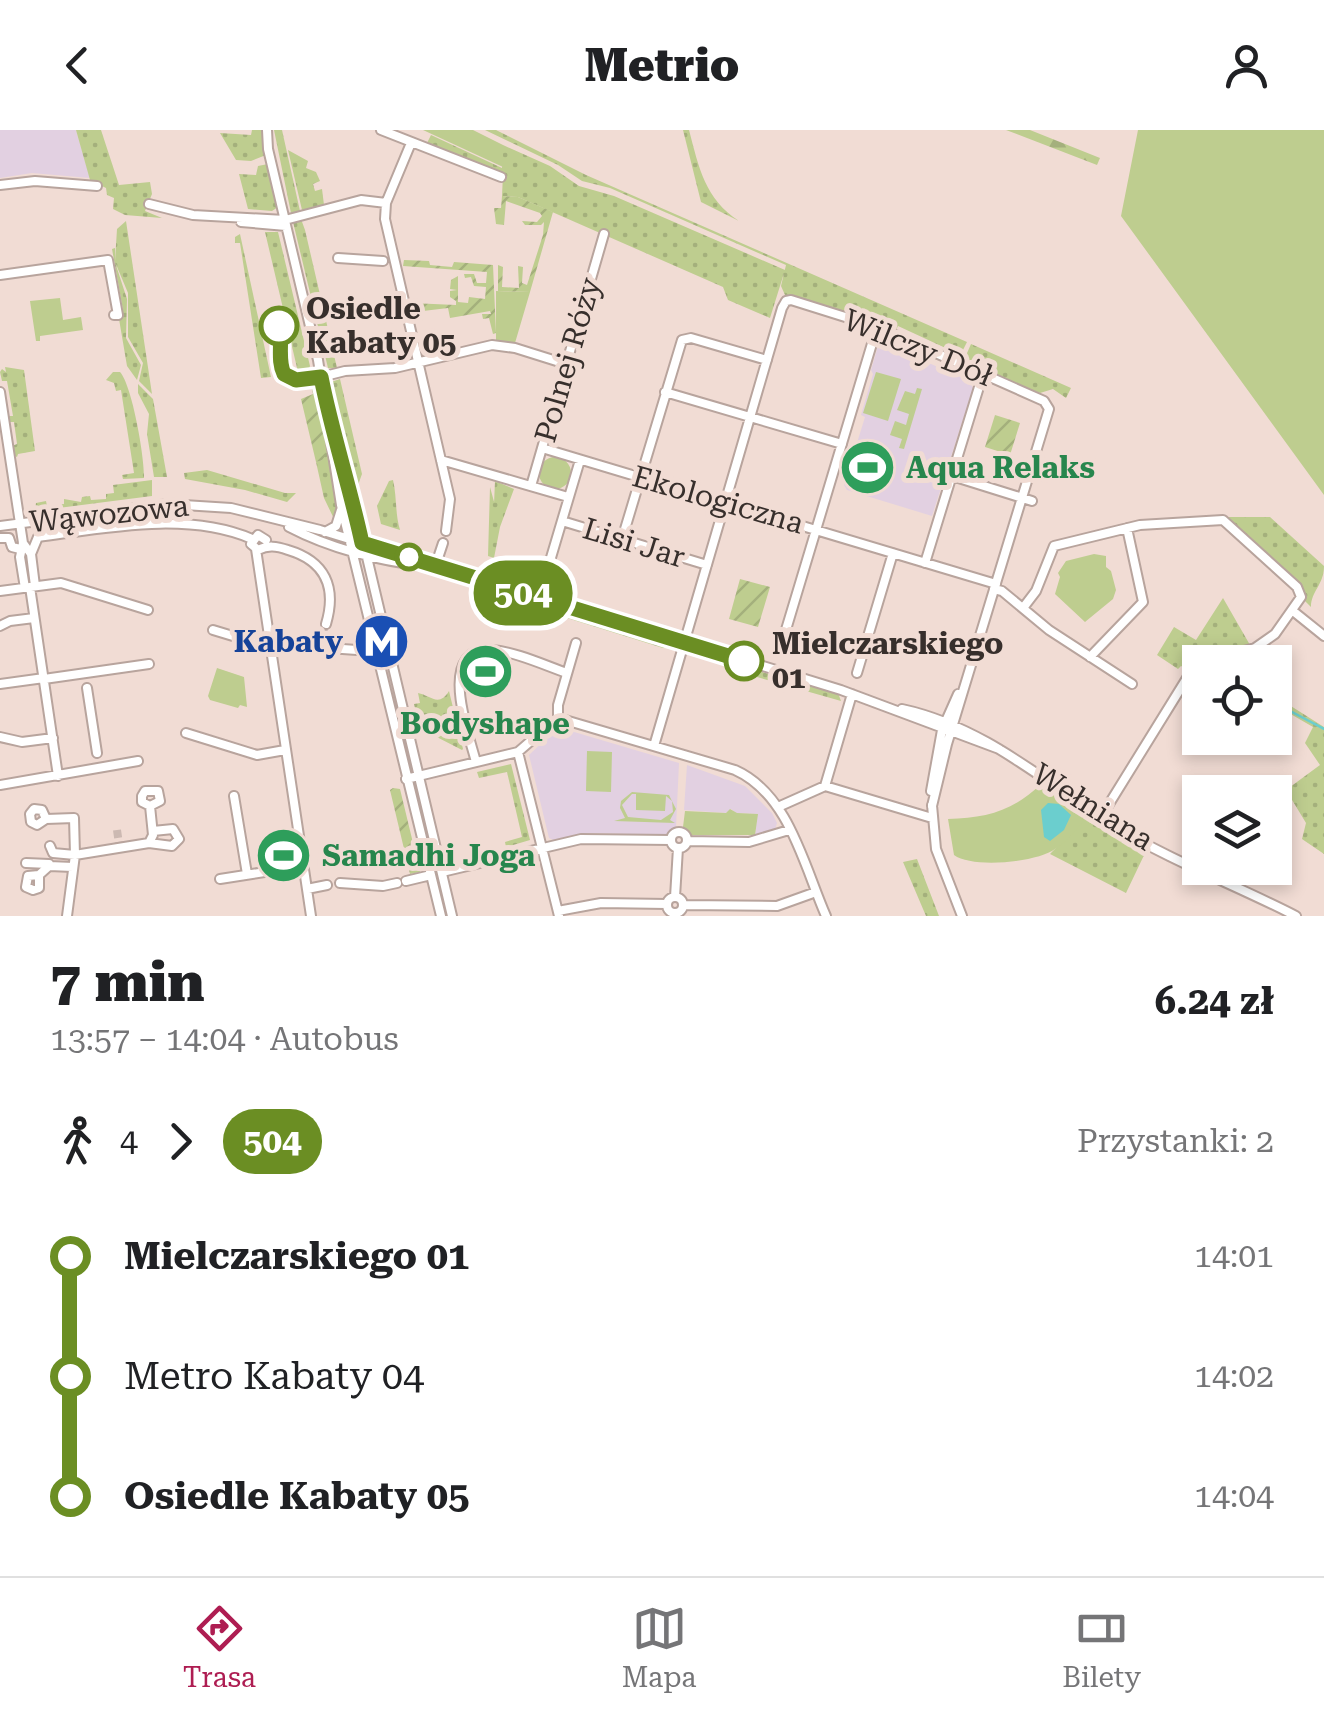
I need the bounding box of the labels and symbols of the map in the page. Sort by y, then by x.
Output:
street label: Polnej Róży [527,273,608,446]
place label: Osiedle Kabaty 05 [306,291,456,360]
street label: Wilczy Dół [839,302,998,393]
marker: Osiedle Kabaty 05 [260,307,298,345]
sports icon: Aqua Relaks [837,438,897,498]
place label: Aqua Relaks [906,450,1095,485]
street label: Ekologiczna [629,458,808,541]
street label: Wąwozowa [28,488,190,539]
street label: Lisi Jar [579,511,689,575]
unlabelled marker [396,544,422,570]
line badge: 504 [466,560,580,626]
metro station icon: Kabaty [352,612,412,672]
place label: Kabaty [234,624,343,659]
place label: Mielczarskiego 01 [772,626,1003,695]
sports icon: Bodyshape [455,642,515,702]
marker: Mielczarskiego 01 [725,642,763,680]
place label: Bodyshape [400,706,570,741]
street label: Wełniana [1026,756,1160,857]
sports icon: Samadhi Joga [253,826,313,886]
place label: Samadhi Joga [322,838,536,873]

